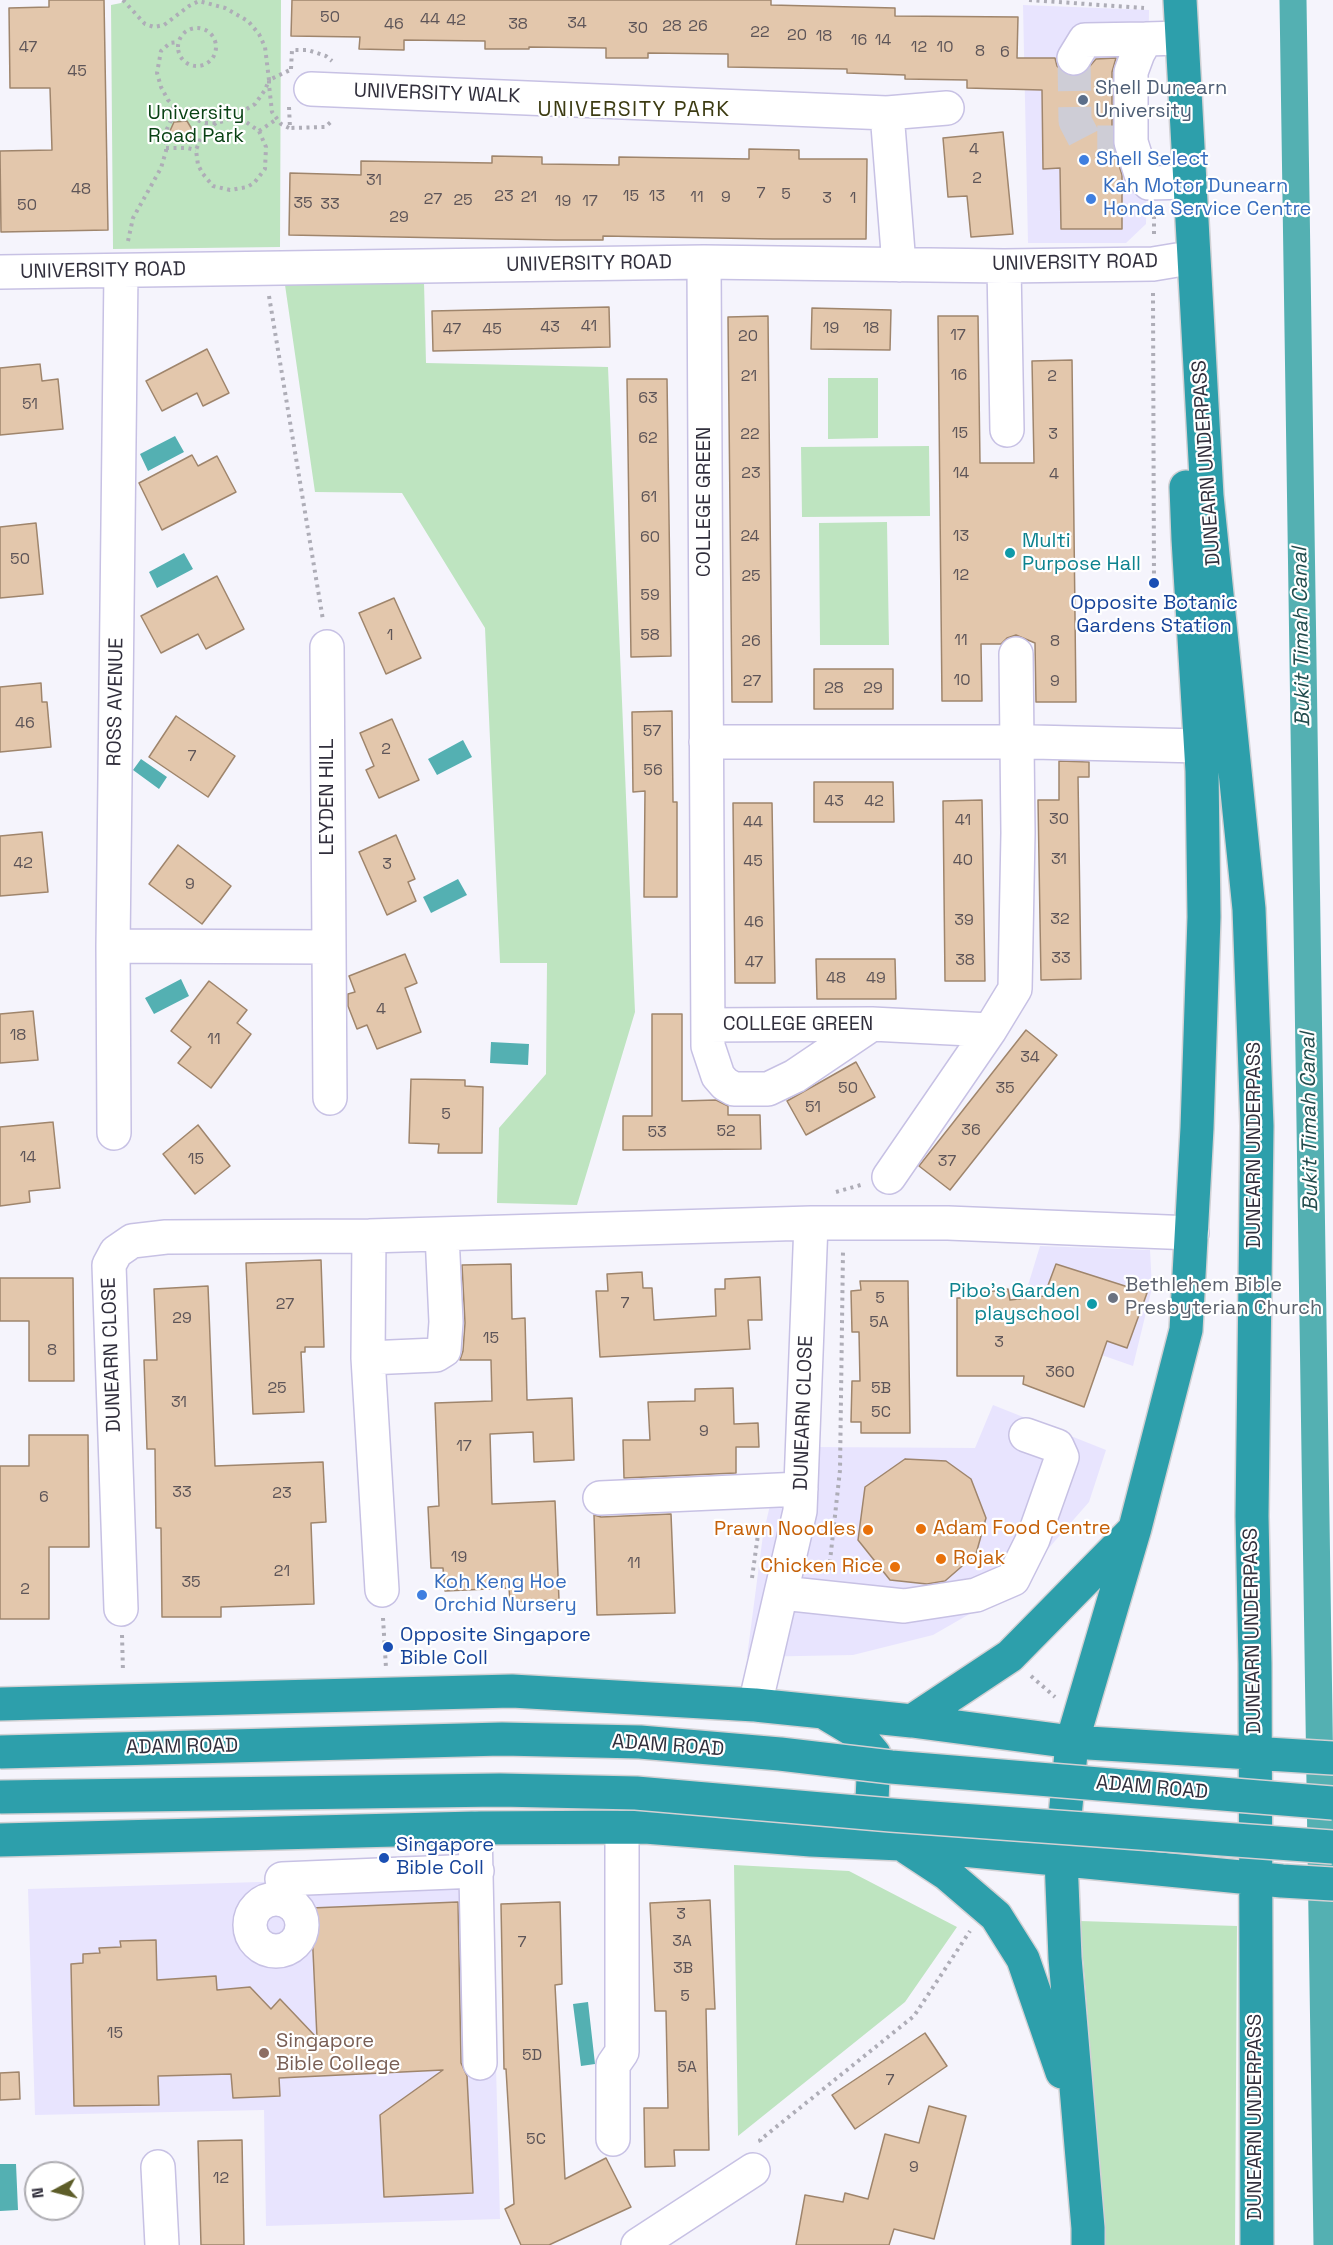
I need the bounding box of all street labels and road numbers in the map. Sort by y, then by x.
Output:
street label: UNIVERSITY WALK [353,79,521,109]
street label: UNIVERSITY ROAD [992,250,1158,276]
street label: UNIVERSITY ROAD [506,251,672,277]
street label: UNIVERSITY ROAD [20,258,186,284]
street label: DUNEARN UNDERPASS [1188,359,1226,567]
street label: COLLEGE GREEN [693,427,717,577]
street label: ROSS AVENUE [103,637,129,767]
street label: LEYDEN HILL [316,738,340,856]
street label: COLLEGE GREEN [723,1013,873,1037]
street label: DUNEARN UNDERPASS [1243,1042,1267,1248]
street label: DUNEARN CLOSE [97,1277,127,1433]
street label: DUNEARN CLOSE [789,1335,819,1491]
street label: DUNEARN UNDERPASS [1239,1528,1267,1734]
street label: ADAM ROAD [611,1730,725,1762]
street label: ADAM ROAD [126,1734,238,1760]
street label: ADAM ROAD [1095,1771,1209,1805]
street label: DUNEARN UNDERPASS [1244,2014,1268,2220]

